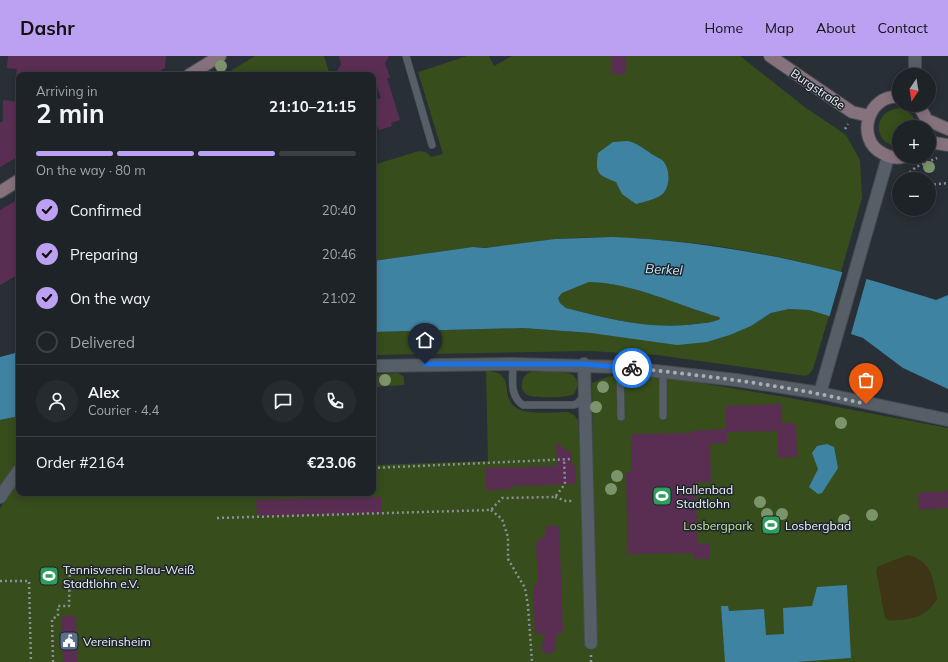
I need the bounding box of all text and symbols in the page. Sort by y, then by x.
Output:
text: Dashr [20,16,75,40]
text: Home [704,19,743,37]
text: Map [765,19,794,37]
text: About [816,19,856,37]
text: Contact [878,19,928,37]
street label: Burgstraße [788,65,848,113]
north arrow [892,68,936,112]
map controls [892,68,936,216]
text: Arriving in [36,83,98,99]
text: 2 min [36,97,105,130]
text: 21:10–21:15 [269,97,356,116]
button: + [892,120,936,164]
text: On the way · 80 m [36,162,146,178]
button: − [892,172,936,216]
icon: check [36,199,58,221]
text: Confirmed [70,201,141,220]
text: 20:40 [322,202,356,218]
icon: check [36,243,58,265]
text: Preparing [70,245,138,264]
text: 20:46 [322,246,356,262]
water label: Berkel [645,260,684,278]
icon: check [36,287,58,309]
text: On the way [70,289,150,308]
text: 21:02 [322,290,356,306]
pin [408,323,442,364]
icon: home [414,329,436,351]
text: Delivered [70,333,135,352]
courier [612,348,652,388]
icon: bike [621,357,643,379]
pin [849,363,883,404]
icon: bag [855,369,877,391]
button: person [36,380,78,422]
button: chat [262,380,304,422]
button: phone [314,380,356,422]
text: Alex [88,383,120,402]
text: Courier · 4.4 [88,402,159,418]
text: Order #2164 [36,453,124,472]
text: €23.06 [307,453,356,472]
place label: Hallenbad Stadtlohn [676,482,733,511]
sports icon: Hallenbad Stadtlohn [651,485,673,507]
sports icon: Losbergbad [760,514,782,536]
park label: Losbergpark [683,518,754,533]
place label: Losbergbad [785,518,851,533]
place label: Tennisverein Blau-Weiß Stadtlohn e.V. [63,562,195,591]
sports icon: Tennisverein Blau-Weiß Stadtlohn e.V. [38,565,60,587]
public building icon: Vereinsheim [58,630,80,652]
place label: Vereinsheim [83,634,151,649]

